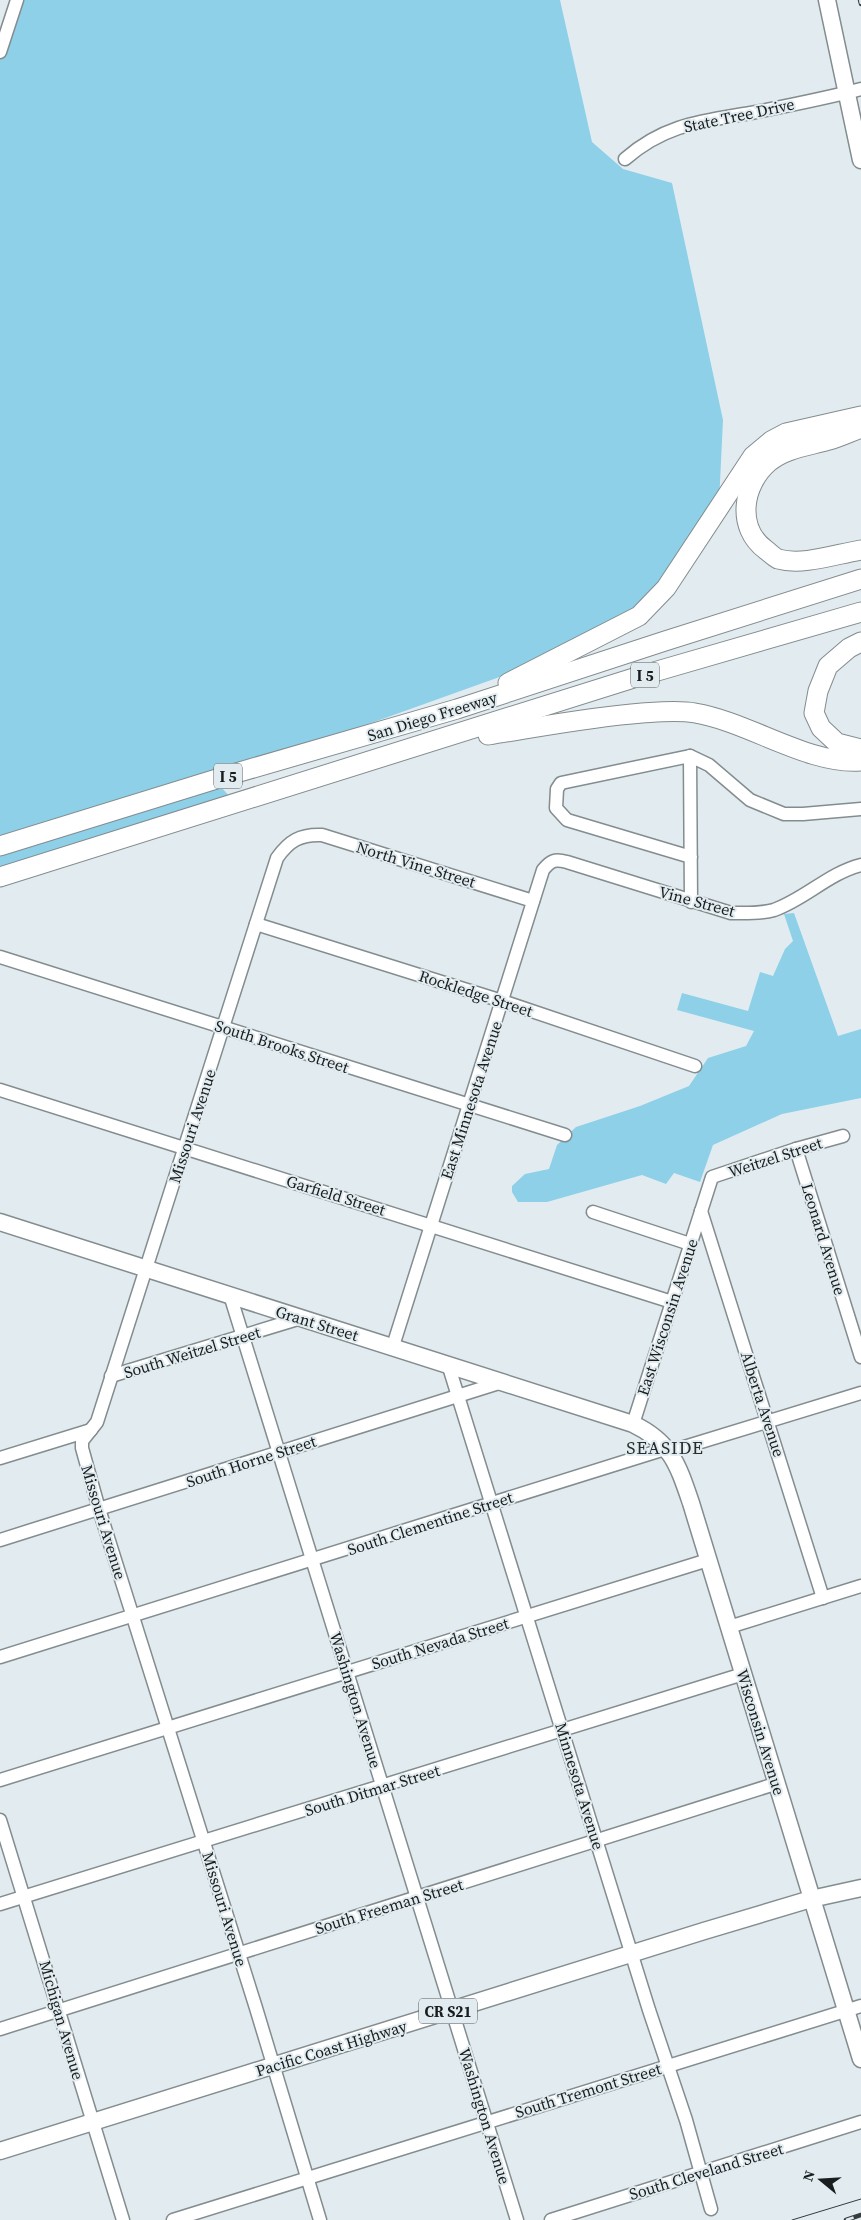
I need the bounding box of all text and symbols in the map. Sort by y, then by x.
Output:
street label: State Tree Drive [682,93,796,137]
road number: I 5 [631,662,659,688]
street label: San Diego Freeway [364,686,500,746]
road number: I 5 [214,764,242,788]
street label: North Vine Street [354,835,479,893]
street label: Vine Street [656,880,738,922]
street label: Rockledge Street [416,964,537,1022]
street label: South Brooks Street [212,1014,352,1078]
street label: East Minnesota Avenue [435,1018,507,1182]
street label: Missouri Avenue [163,1066,221,1186]
street label: Weitzel Street [725,1131,826,1183]
street label: Garfield Street [284,1170,389,1221]
street label: Leonard Avenue [796,1180,852,1298]
street label: East Wisconsin Avenue [631,1236,703,1398]
street label: Grant Street [273,1300,362,1346]
street label: South Weitzel Street [121,1321,264,1383]
street label: Alberta Avenue [736,1349,790,1459]
street label: South Horne Street [183,1429,320,1492]
district label: SEASIDE [626,1435,704,1460]
street label: Missouri Avenue [76,1462,132,1582]
street label: South Clementine Street [344,1486,516,1560]
street label: South Nevada Street [369,1611,512,1674]
street label: Washington Avenue [325,1629,387,1771]
street label: Wisconsin Avenue [731,1666,791,1798]
street label: Minnesota Avenue [550,1720,610,1852]
street label: South Ditmar Street [302,1759,443,1821]
street label: Missouri Avenue [197,1849,253,1969]
street label: South Freeman Street [312,1873,467,1939]
street label: Michigan Avenue [34,1958,90,2082]
road number: CR S21 [419,1998,477,2024]
street label: Pacific Coast Highway [253,2014,410,2081]
street label: Washington Avenue [454,2045,516,2187]
street label: South Tremont Street [512,2057,664,2123]
street label: South Cleveland Street [626,2137,786,2205]
north arrow [796,2155,846,2205]
text: N [798,2168,820,2184]

